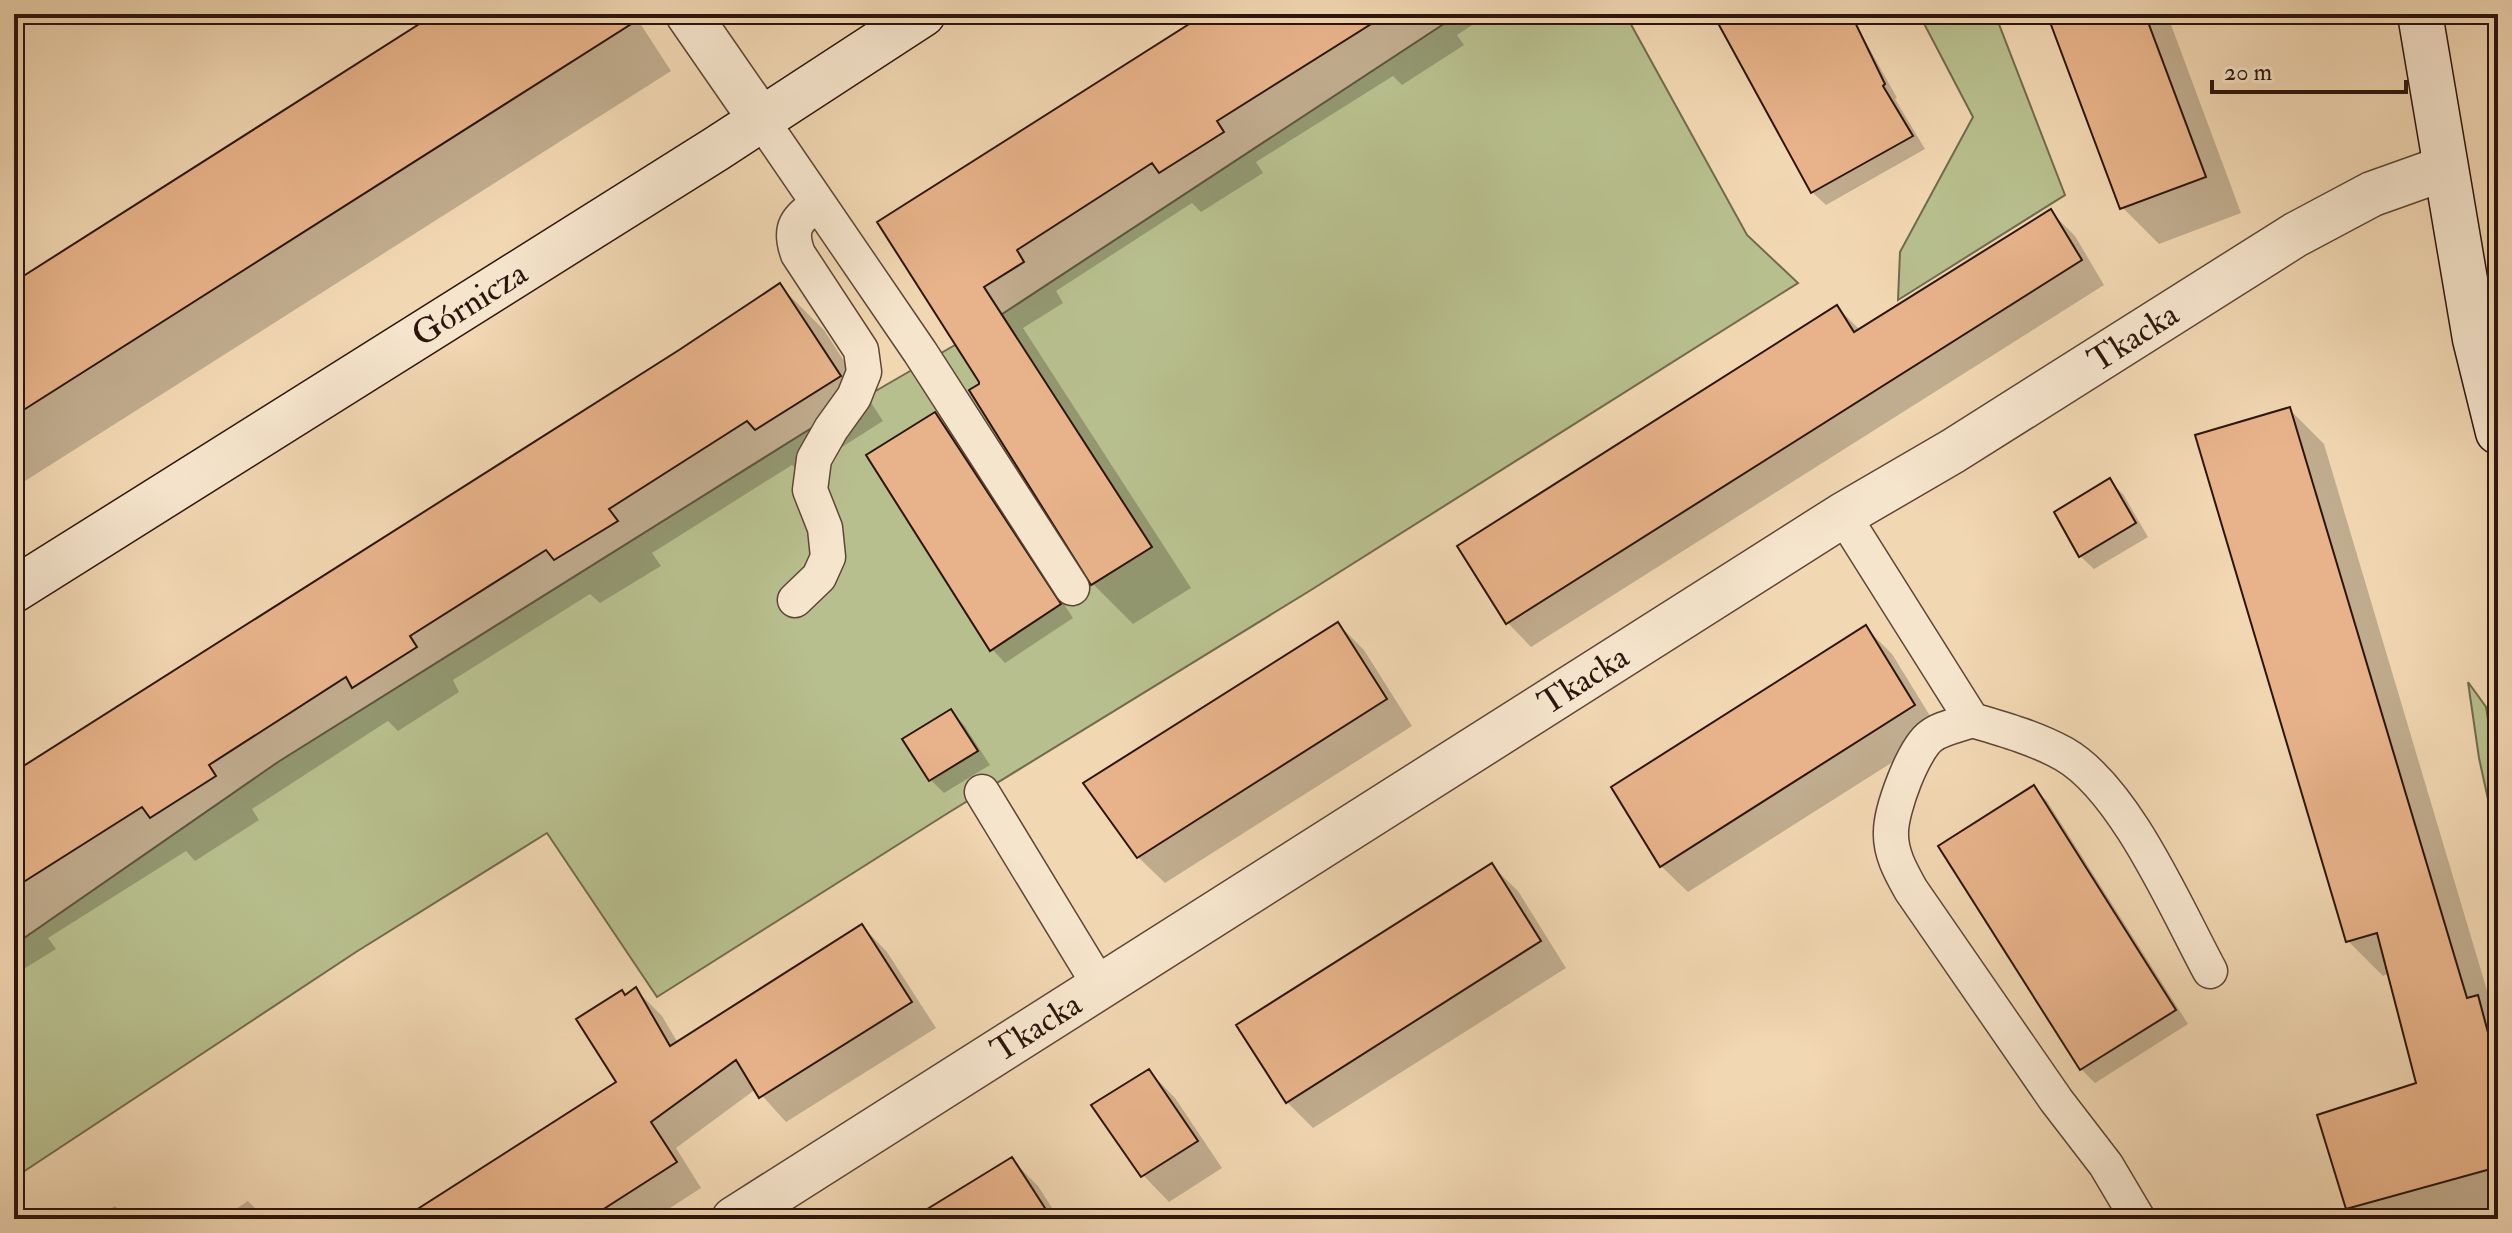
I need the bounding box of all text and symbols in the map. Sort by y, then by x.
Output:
scale bar [2212,44,2406,94]
text: 20 m [2224,57,2273,88]
street label: Górnicza [404,251,536,356]
street label: Tkacka [2080,292,2187,382]
street label: Tkacka [1530,635,1637,725]
street label: Tkacka [983,982,1090,1072]

